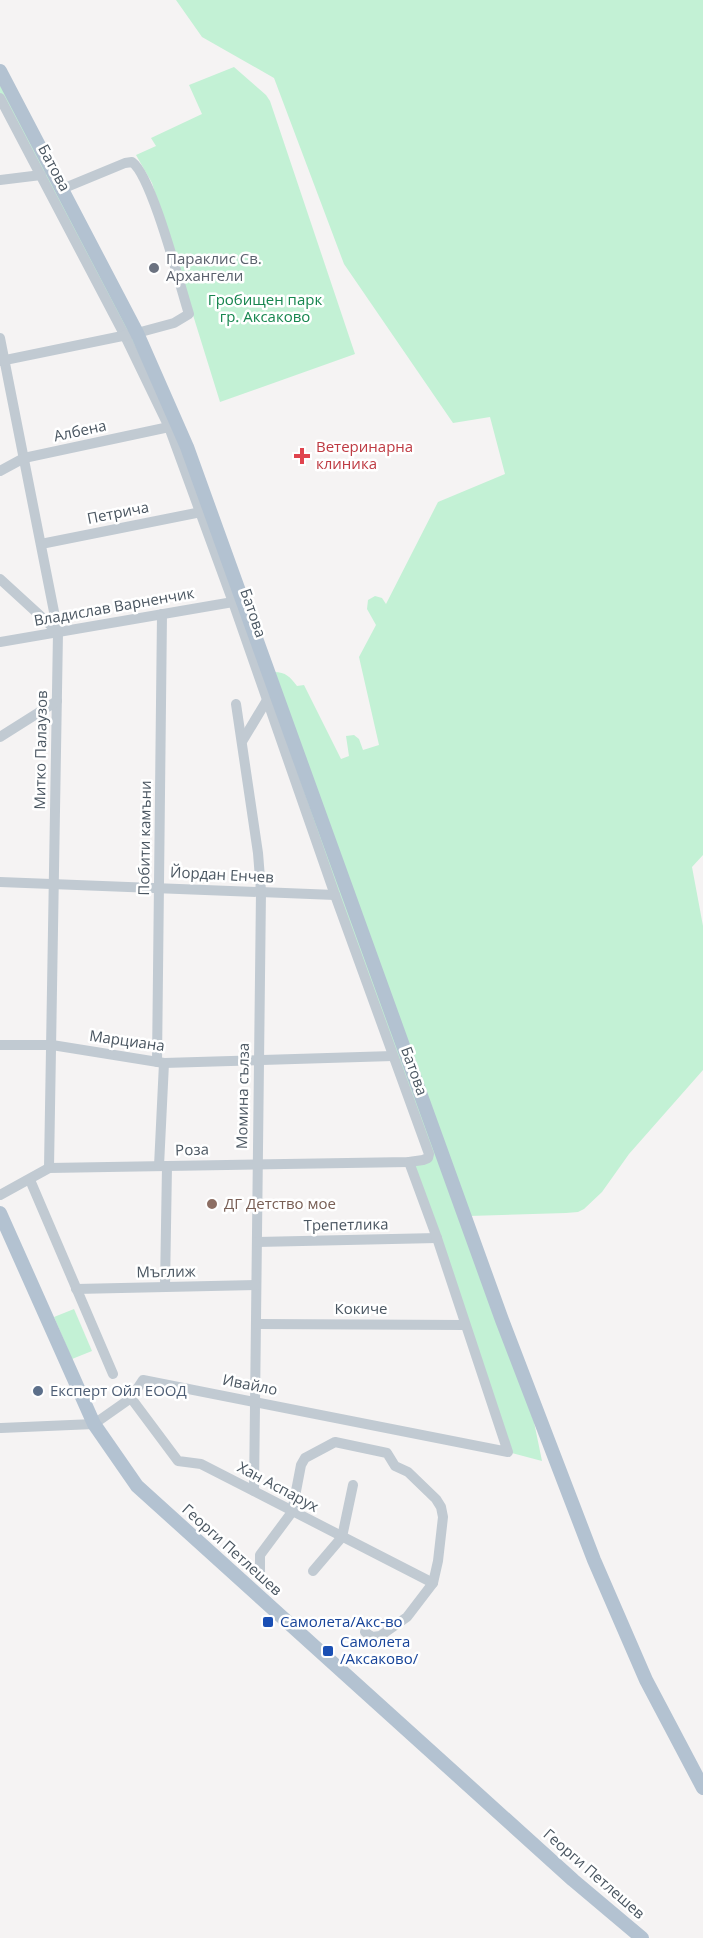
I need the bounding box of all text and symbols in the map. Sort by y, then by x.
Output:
street label: Батова [34,141,76,195]
place label: Параклис Св. Архангели [166,248,262,285]
marker: Параклис Св. Архангели [147,261,161,275]
park label: Гробищен парк гр. Аксаково [208,289,322,326]
street label: Албена [52,415,108,445]
place label: Ветеринарна клиника [316,436,413,473]
marker: Ветеринарна клиника [293,447,311,465]
street label: Петрича [85,496,150,528]
street label: Владислав Варненчик [32,582,196,630]
street label: Батова [236,586,272,640]
street label: Митко Палаузов [29,690,51,810]
street label: Побити камъни [133,780,155,896]
street label: Йордан Енчев [170,861,274,887]
street label: Марциана [88,1025,166,1055]
street label: Момина сълза [231,1043,253,1149]
street label: Батова [397,1043,433,1098]
street label: Роза [175,1138,209,1160]
place label: ДГ Детство мое [224,1193,336,1213]
marker: ДГ Детство мое [205,1197,219,1211]
street label: Трепетлика [303,1213,389,1235]
street label: Мъглиж [136,1260,196,1282]
street label: Кокиче [335,1298,387,1318]
street label: Ивайло [221,1369,279,1399]
place label: Експерт Ойл ЕООД [50,1380,187,1400]
marker: Експерт Ойл ЕООД [31,1384,45,1398]
street label: Хан Аспарух [234,1456,323,1516]
street label: Георги Петлешев [178,1499,287,1600]
place label: Самолета/Акс-во [280,1611,403,1631]
marker: Самолета/Акс-во [261,1615,275,1629]
place label: Самолета /Аксаково/ [340,1631,419,1668]
marker: Самолета /Аксаково/ [321,1644,335,1658]
street label: Георги Петлешев [540,1824,650,1923]

